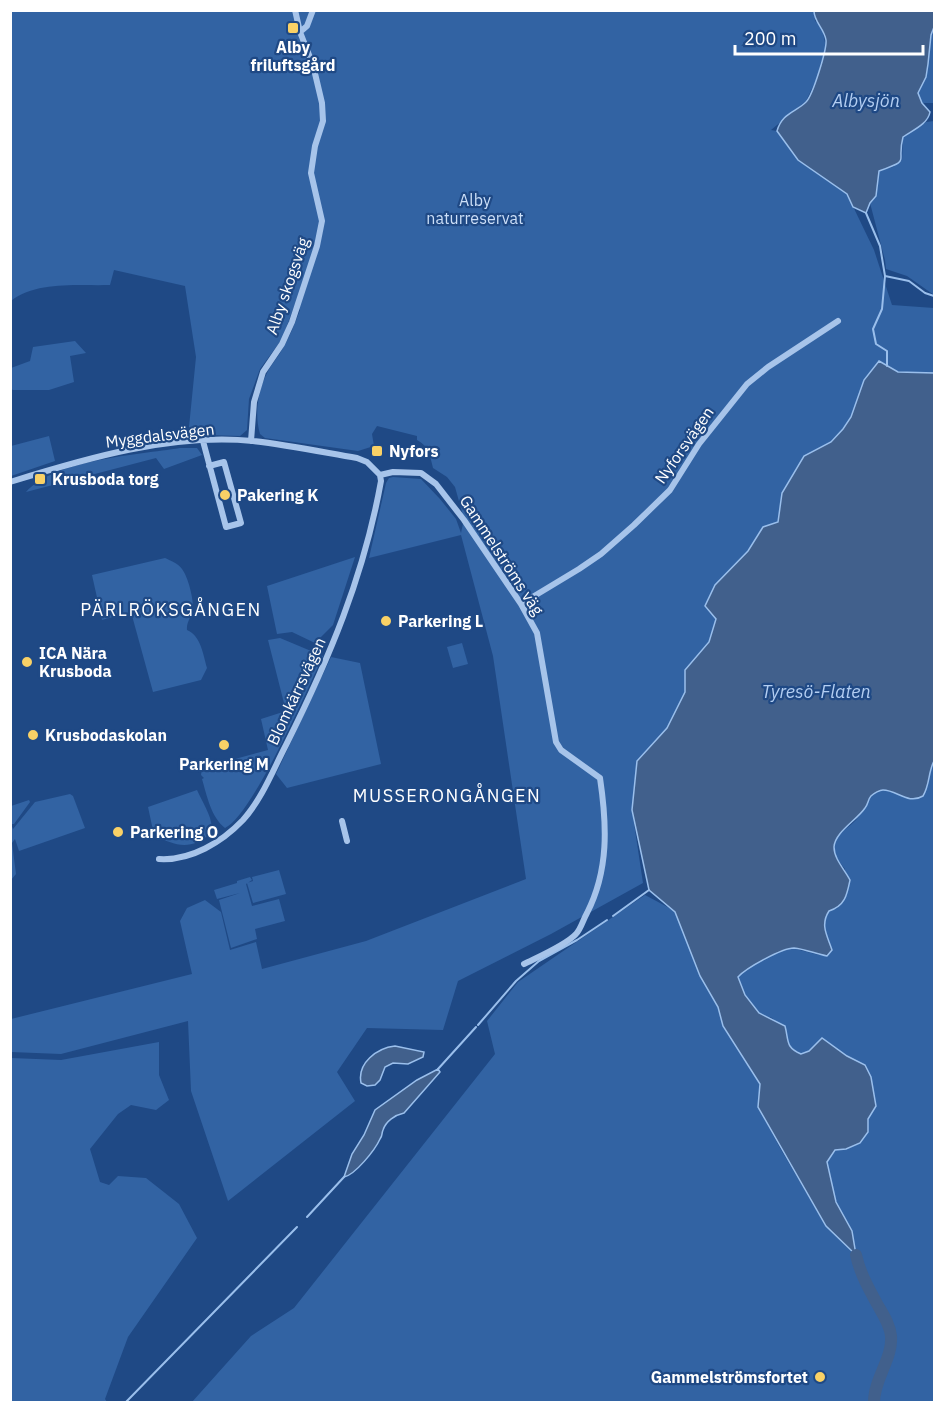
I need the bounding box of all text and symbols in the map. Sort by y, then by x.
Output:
scale bar [735,18,922,56]
marker: Alby friluftsgård [286,21,300,35]
text: 200 m [744,27,796,50]
place label: Alby friluftsgård [250,37,336,75]
water label: Albysjön [831,89,900,112]
park label: Alby naturreservat [426,190,524,228]
street label: Alby skogsväg [261,234,313,337]
street label: Nyforsvägen [650,403,718,487]
street label: Myggdalsvägen [104,418,216,452]
place label: Nyfors [389,441,439,461]
marker: Nyfors [370,444,384,458]
place label: Krusboda torg [52,469,159,489]
marker: Krusboda torg [33,472,47,486]
place label: Pakering K [237,485,318,505]
marker: Pakering K [218,488,232,502]
street label: Gammelströms väg [456,491,549,619]
district label: PÄRLRÖKSGÅNGEN [80,597,262,621]
place label: Parkering L [398,611,483,631]
marker: Parkering L [379,614,393,628]
street label: Blomkärrsvägen [262,634,330,748]
place label: ICA Nära Krusboda [39,643,112,681]
marker: ICA Nära Krusboda [20,655,34,669]
water label: Tyresö-Flaten [761,680,871,703]
place label: Krusbodaskolan [45,725,167,745]
marker: Krusbodaskolan [26,728,40,742]
marker: Parkering M [217,738,231,752]
place label: Parkering M [179,754,269,774]
district label: MUSSERONGÅNGEN [353,783,541,807]
place label: Parkering O [130,822,218,842]
marker: Parkering O [111,825,125,839]
place label: Gammelströmsfortet [651,1367,808,1387]
marker: Gammelströmsfortet [813,1370,827,1384]

